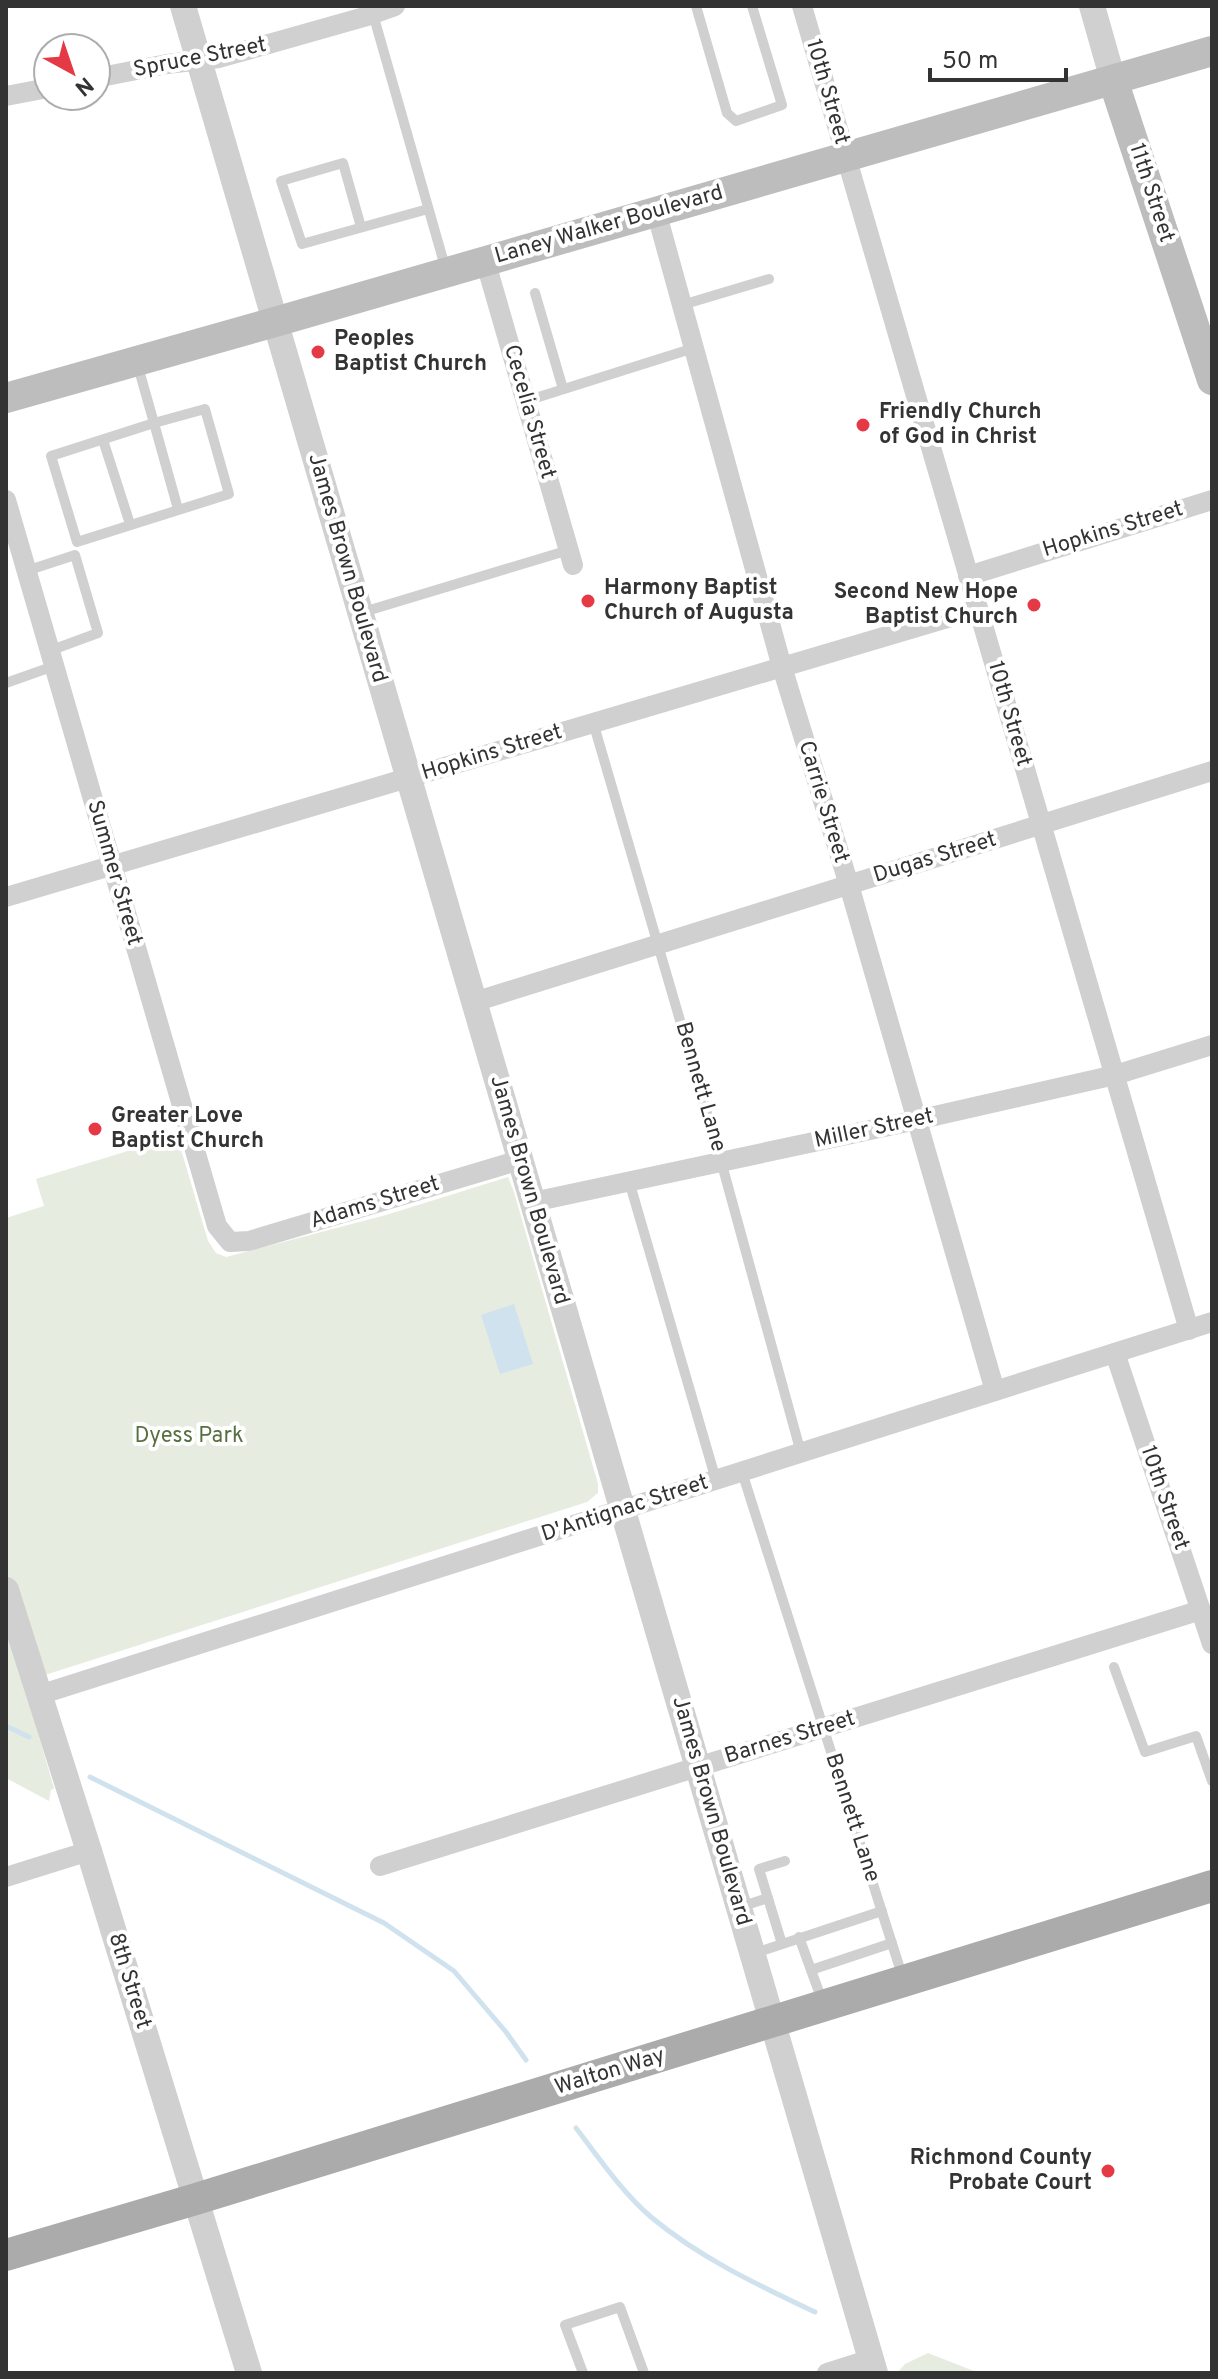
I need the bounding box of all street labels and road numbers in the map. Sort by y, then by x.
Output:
street label: Spruce Street [131,32,269,84]
street label: 10th Street [799,36,855,148]
street label: 11th Street [1122,140,1180,246]
street label: Laney Walker Boulevard [492,179,726,271]
street label: Cecelia Street [497,342,561,482]
street label: James Brown Boulevard [301,450,393,686]
street label: Hopkins Street [1039,496,1187,564]
street label: 10th Street [981,658,1037,770]
street label: Hopkins Street [418,719,566,787]
street label: Carrie Street [792,738,854,866]
street label: Summer Street [80,797,148,949]
street label: Dugas Street [870,826,1000,890]
street label: Bennett Lane [669,1019,731,1155]
street label: James Brown Boulevard [483,1072,575,1308]
street label: Miller Street [812,1103,936,1155]
street label: Adams Street [307,1171,443,1235]
street label: 10th Street [1134,1442,1194,1554]
street label: D'Antignac Street [538,1469,712,1549]
street label: James Brown Boulevard [665,1693,757,1929]
street label: Barnes Street [721,1705,859,1771]
street label: Bennett Lane [818,1750,886,1886]
street label: 8th Street [102,1930,156,2032]
street label: Walton Way [552,2042,668,2102]

